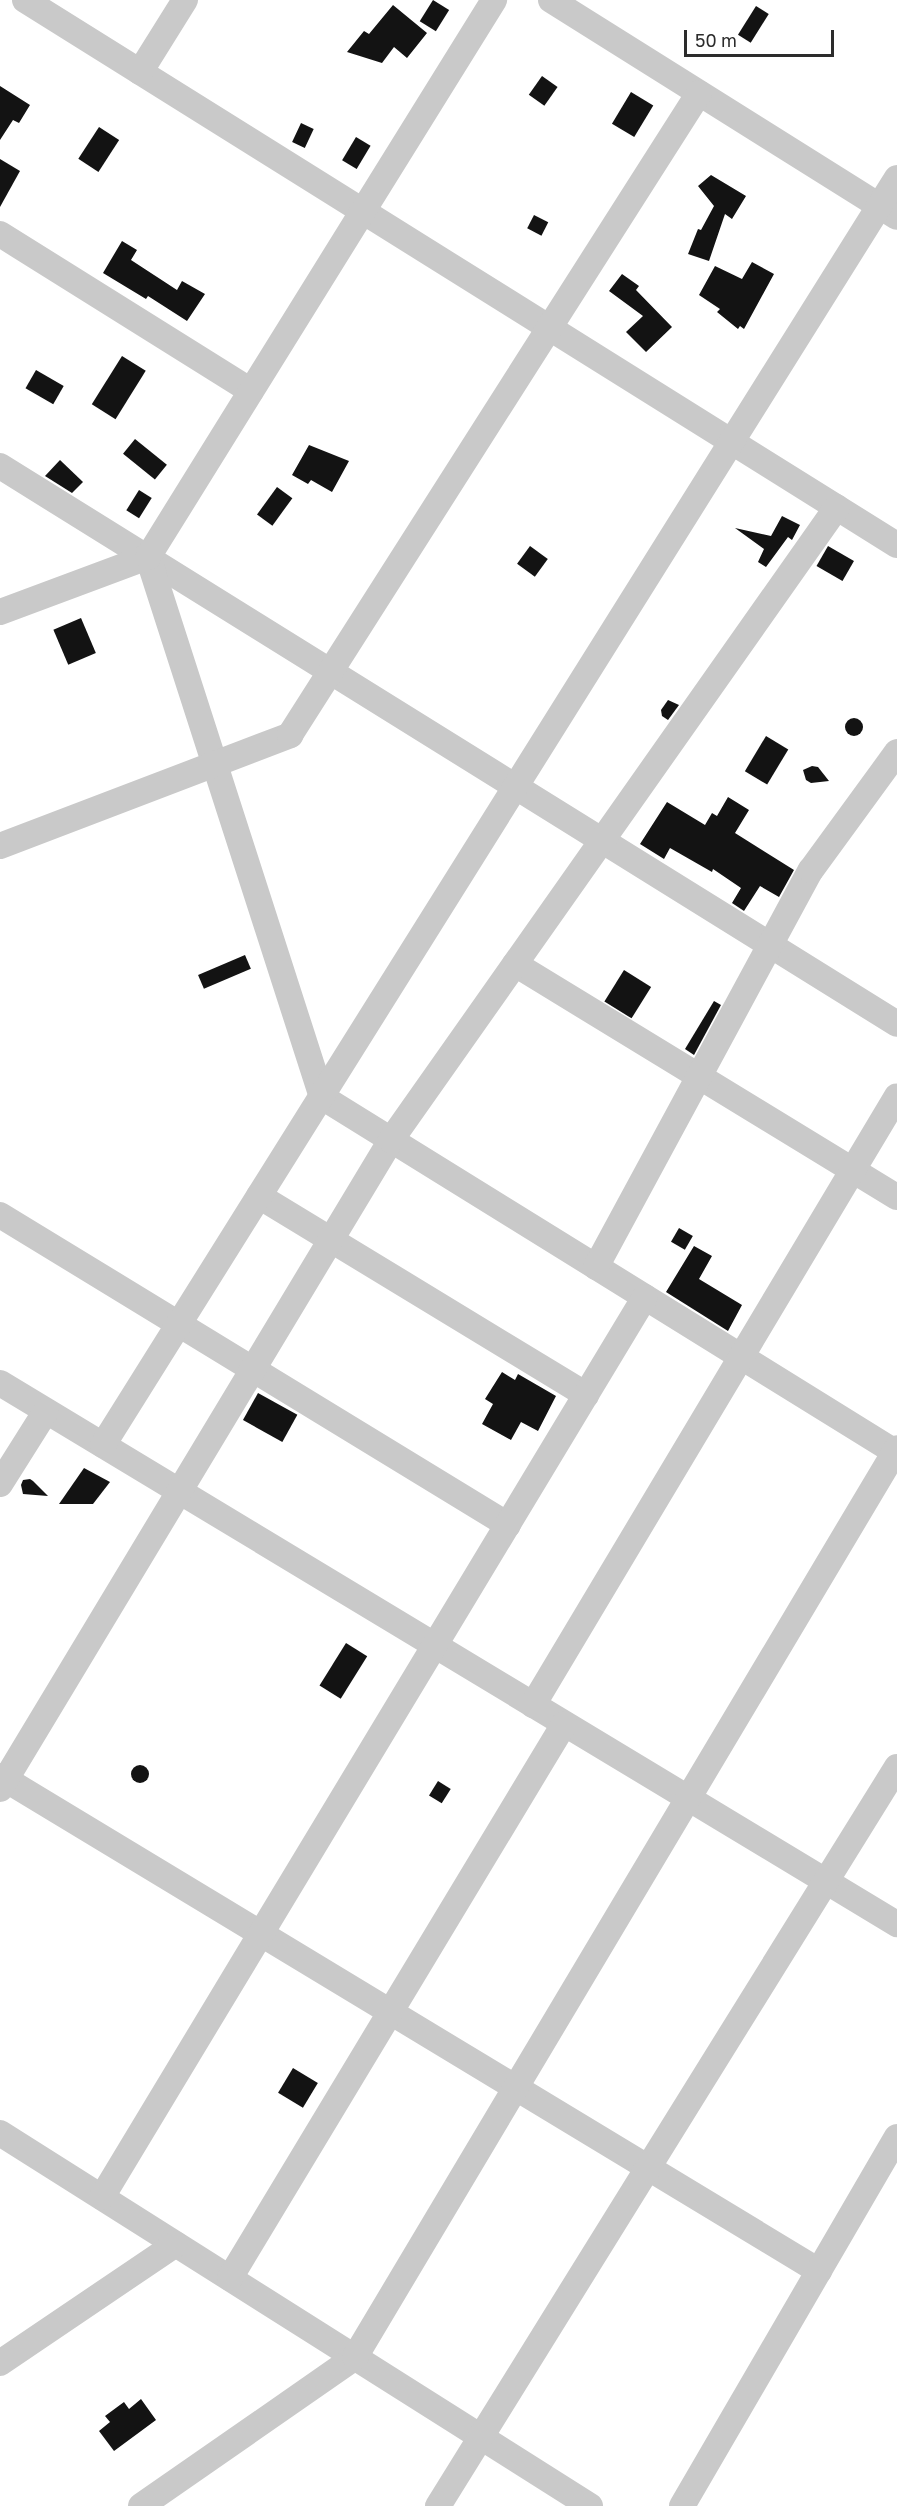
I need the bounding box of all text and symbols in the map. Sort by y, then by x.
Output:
scale bar [687,18,837,56]
text: 50 m [695,29,737,51]

